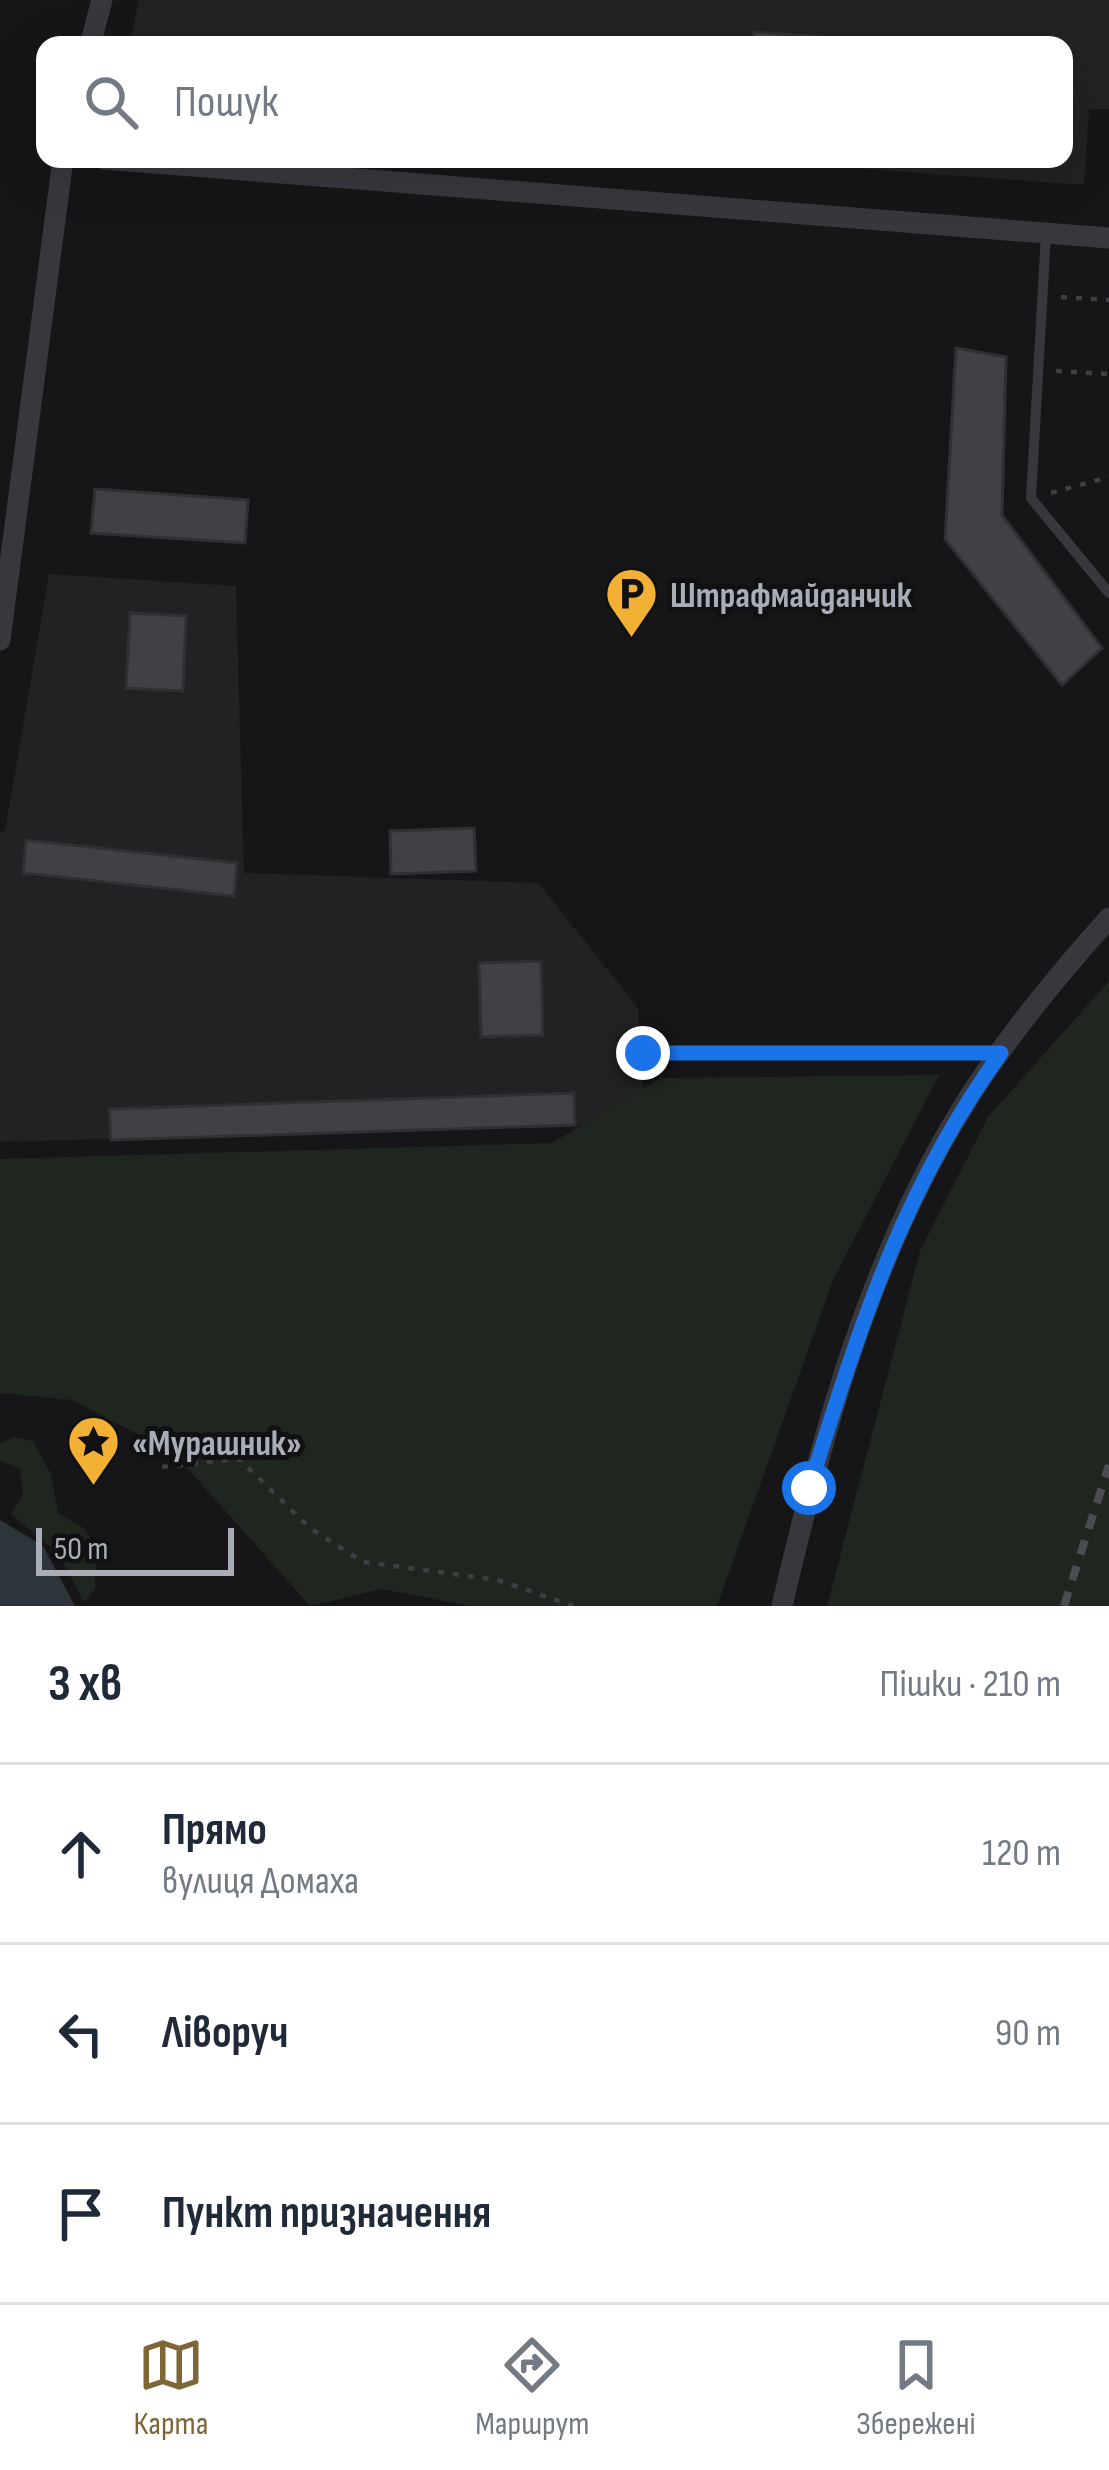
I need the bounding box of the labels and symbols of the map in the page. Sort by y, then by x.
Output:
parking icon: Штрафмайданчик [603,566,659,640]
place label: Штрафмайданчик [670,575,913,618]
route end [616,1026,670,1080]
place icon: «Мурашник» [65,1414,121,1488]
place label: «Мурашник» [132,1423,302,1466]
route start [782,1461,836,1515]
scale bar [36,1522,234,1575]

